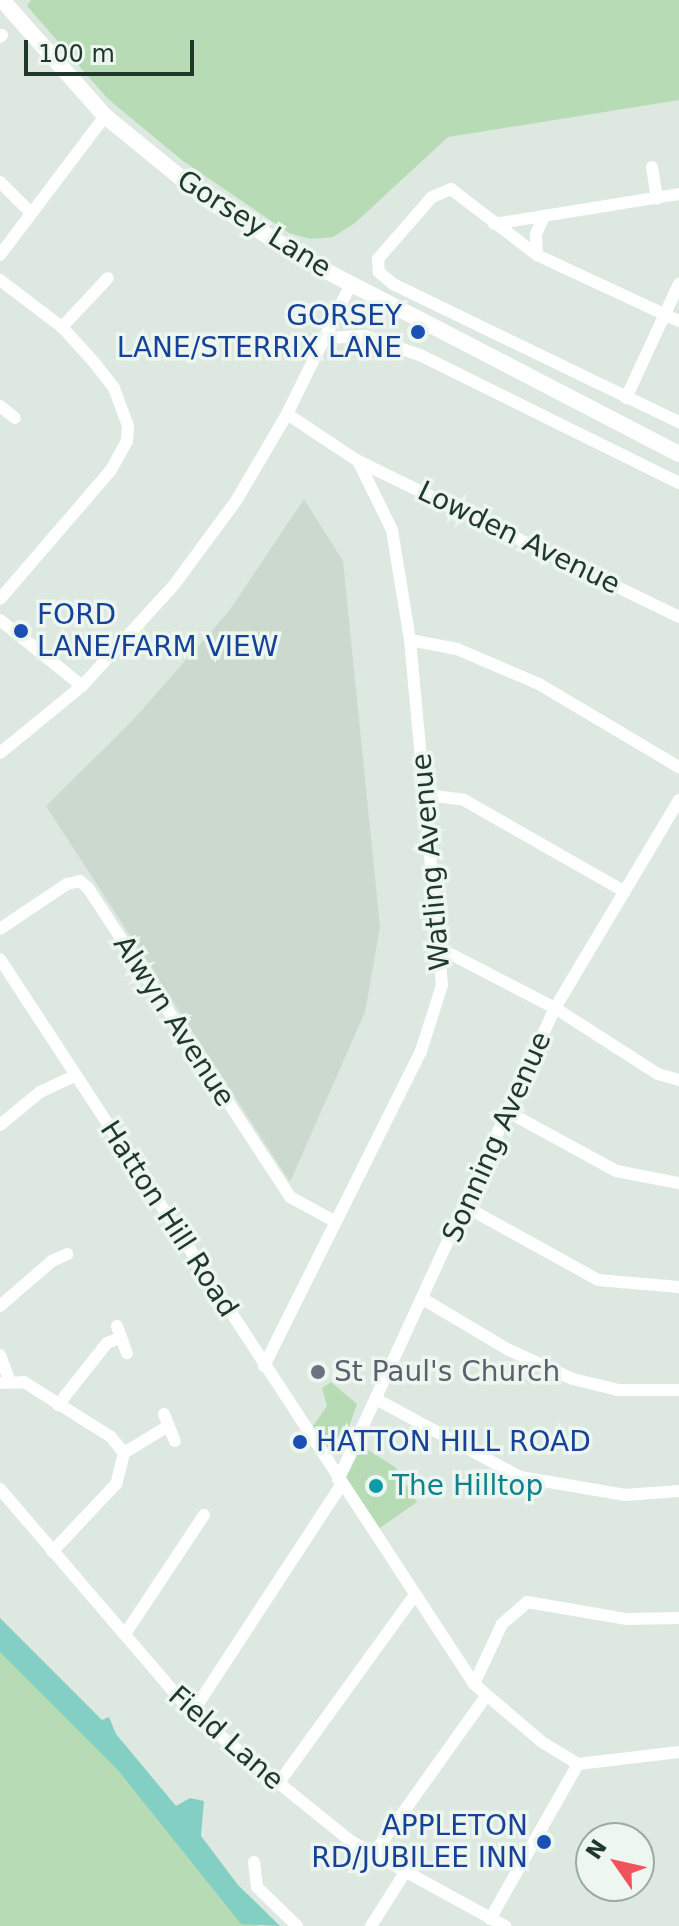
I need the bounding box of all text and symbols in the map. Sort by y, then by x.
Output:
scale bar [28,24,198,74]
text: 100 m [38,40,115,68]
street label: Gorsey Lane [171,163,337,285]
place label: GORSEY LANE/STERRIX LANE [117,299,402,365]
marker: GORSEY LANE/STERRIX LANE [409,323,427,341]
street label: Lowden Avenue [412,475,626,601]
place label: FORD LANE/FARM VIEW [37,598,278,664]
marker: FORD LANE/FARM VIEW [12,622,30,640]
street label: Watling Avenue [405,752,457,972]
street label: Alwyn Avenue [106,929,242,1113]
street label: Sonning Avenue [436,1027,558,1247]
street label: Hatton Hill Road [93,1114,245,1324]
place label: St Paul's Church [334,1355,560,1389]
marker: St Paul's Church [309,1363,327,1381]
place label: HATTON HILL ROAD [316,1425,591,1459]
marker: HATTON HILL ROAD [291,1433,309,1451]
place label: The Hilltop [392,1469,543,1503]
marker: The Hilltop [367,1477,385,1495]
street label: Field Lane [162,1679,290,1797]
place label: APPLETON RD/JUBILEE INN [311,1809,528,1875]
north arrow [575,1822,655,1902]
marker: APPLETON RD/JUBILEE INN [535,1833,553,1851]
text: N [581,1835,612,1864]

